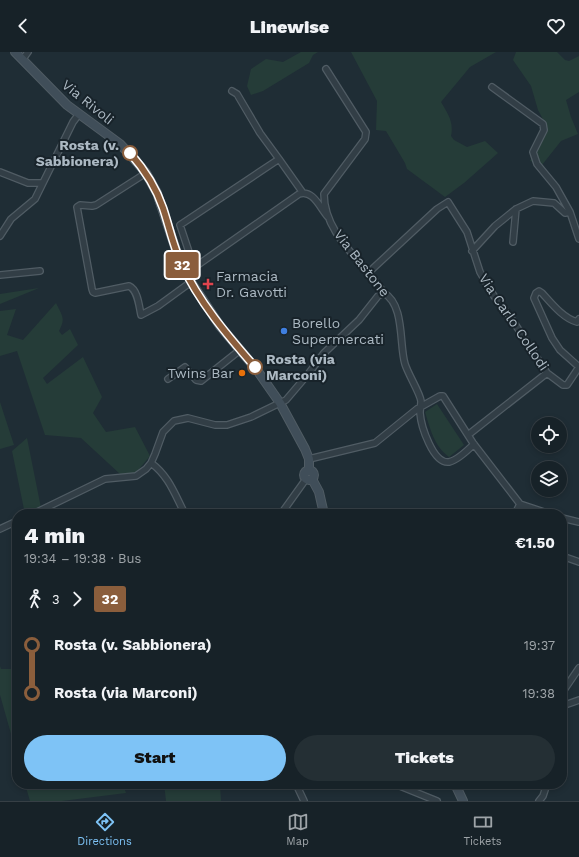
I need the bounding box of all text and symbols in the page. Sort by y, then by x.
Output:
icon: back [12,15,34,37]
icon: heart [545,15,567,37]
text: Linewise [250,16,329,37]
street label: Via Rivoli [59,76,117,128]
place label: Rosta (v. Sabbionera) [36,137,119,169]
marker: Rosta (v. Sabbionera) [122,145,138,161]
street label: Via Bastone [331,226,393,300]
line badge: 32 [164,252,200,278]
text: 32 [174,257,190,273]
place label: Farmacia Dr. Gavotti [216,268,287,300]
street label: Via Carlo Collodi [476,271,552,373]
marker: Farmacia Dr. Gavotti [203,279,213,289]
place label: Borello Supermercati [292,315,384,347]
marker: Borello Supermercati [279,326,289,336]
place label: Rosta (via Marconi) [266,351,336,383]
marker: Rosta (via Marconi) [247,359,263,375]
place label: Twins Bar [167,365,234,381]
marker: Twins Bar [237,368,247,378]
map controls [531,417,567,497]
button: locate [531,417,567,453]
button: layers [531,461,567,497]
text: 4 min [24,523,85,548]
text: €1.50 [515,534,555,552]
text: 19:34 – 19:38 · Bus [24,551,141,566]
icon: walk [24,588,46,610]
icon: forward [66,588,88,610]
text: 32 [102,591,118,607]
text: 3 [52,592,60,607]
text: Rosta (v. Sabbionera) [54,636,212,654]
text: 19:37 [524,638,555,653]
text: Rosta (via Marconi) [54,684,198,702]
text: 19:38 [522,686,555,701]
button: Start [24,735,286,781]
button: Tickets [294,735,555,781]
tab: Directions [77,811,132,848]
tab: Map [286,811,309,848]
tab: Tickets [463,811,502,848]

